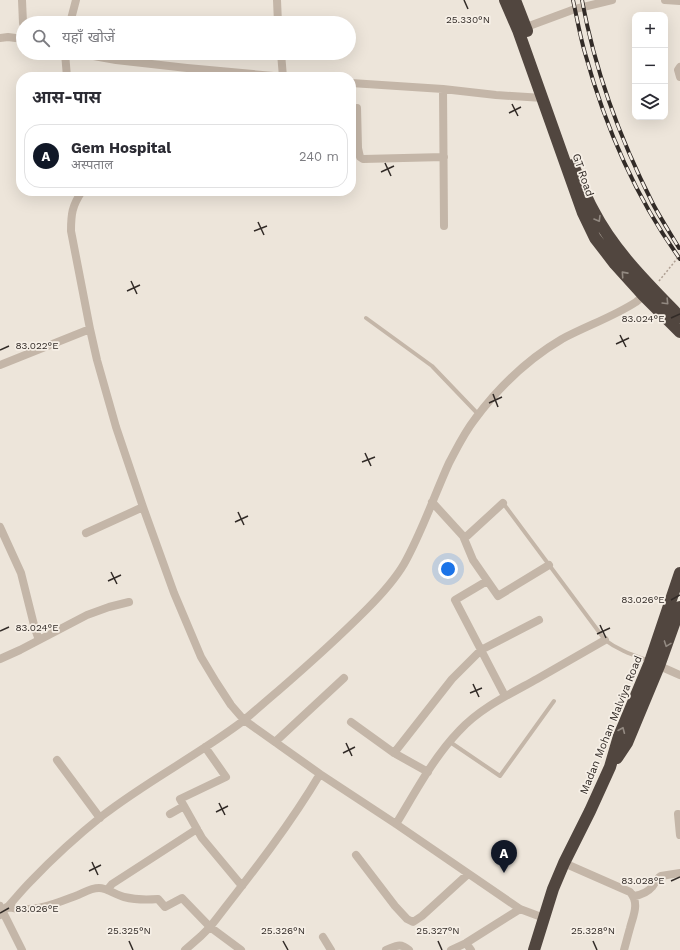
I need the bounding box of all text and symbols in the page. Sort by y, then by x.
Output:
map controls [632,12,668,120]
button: + [632,12,668,48]
text: 25.330°N [446,14,490,25]
search box [16,16,356,60]
icon: search [30,27,52,49]
text: यहाँ खोजें [62,28,115,46]
button: − [632,48,668,84]
button: layers [632,84,668,120]
text: आस-पास [32,87,101,107]
text: Gem Hospital [71,139,171,157]
text: A [42,149,50,164]
text: 240 m [299,149,339,164]
street label: GT Road [570,152,596,198]
text: अस्पताल [71,157,113,172]
one-way arrow [594,215,601,222]
one-way arrow [621,271,628,278]
one-way arrow [661,297,669,305]
text: 83.024°E [621,313,665,324]
text: 83.022°E [15,340,59,351]
your location [438,559,458,579]
text: 83.026°E [621,594,665,605]
text: 83.024°E [15,622,59,633]
one-way arrow [664,641,672,648]
street label: Madan Mohan Malviya Road [577,654,645,796]
one-way arrow [617,727,625,734]
pin: A [491,840,517,873]
text: 83.028°E [621,875,665,886]
text: 83.026°E [15,903,59,914]
text: 25.325°N [107,925,151,936]
text: 25.326°N [261,925,305,936]
text: 25.327°N [416,925,460,936]
text: 25.328°N [571,925,615,936]

